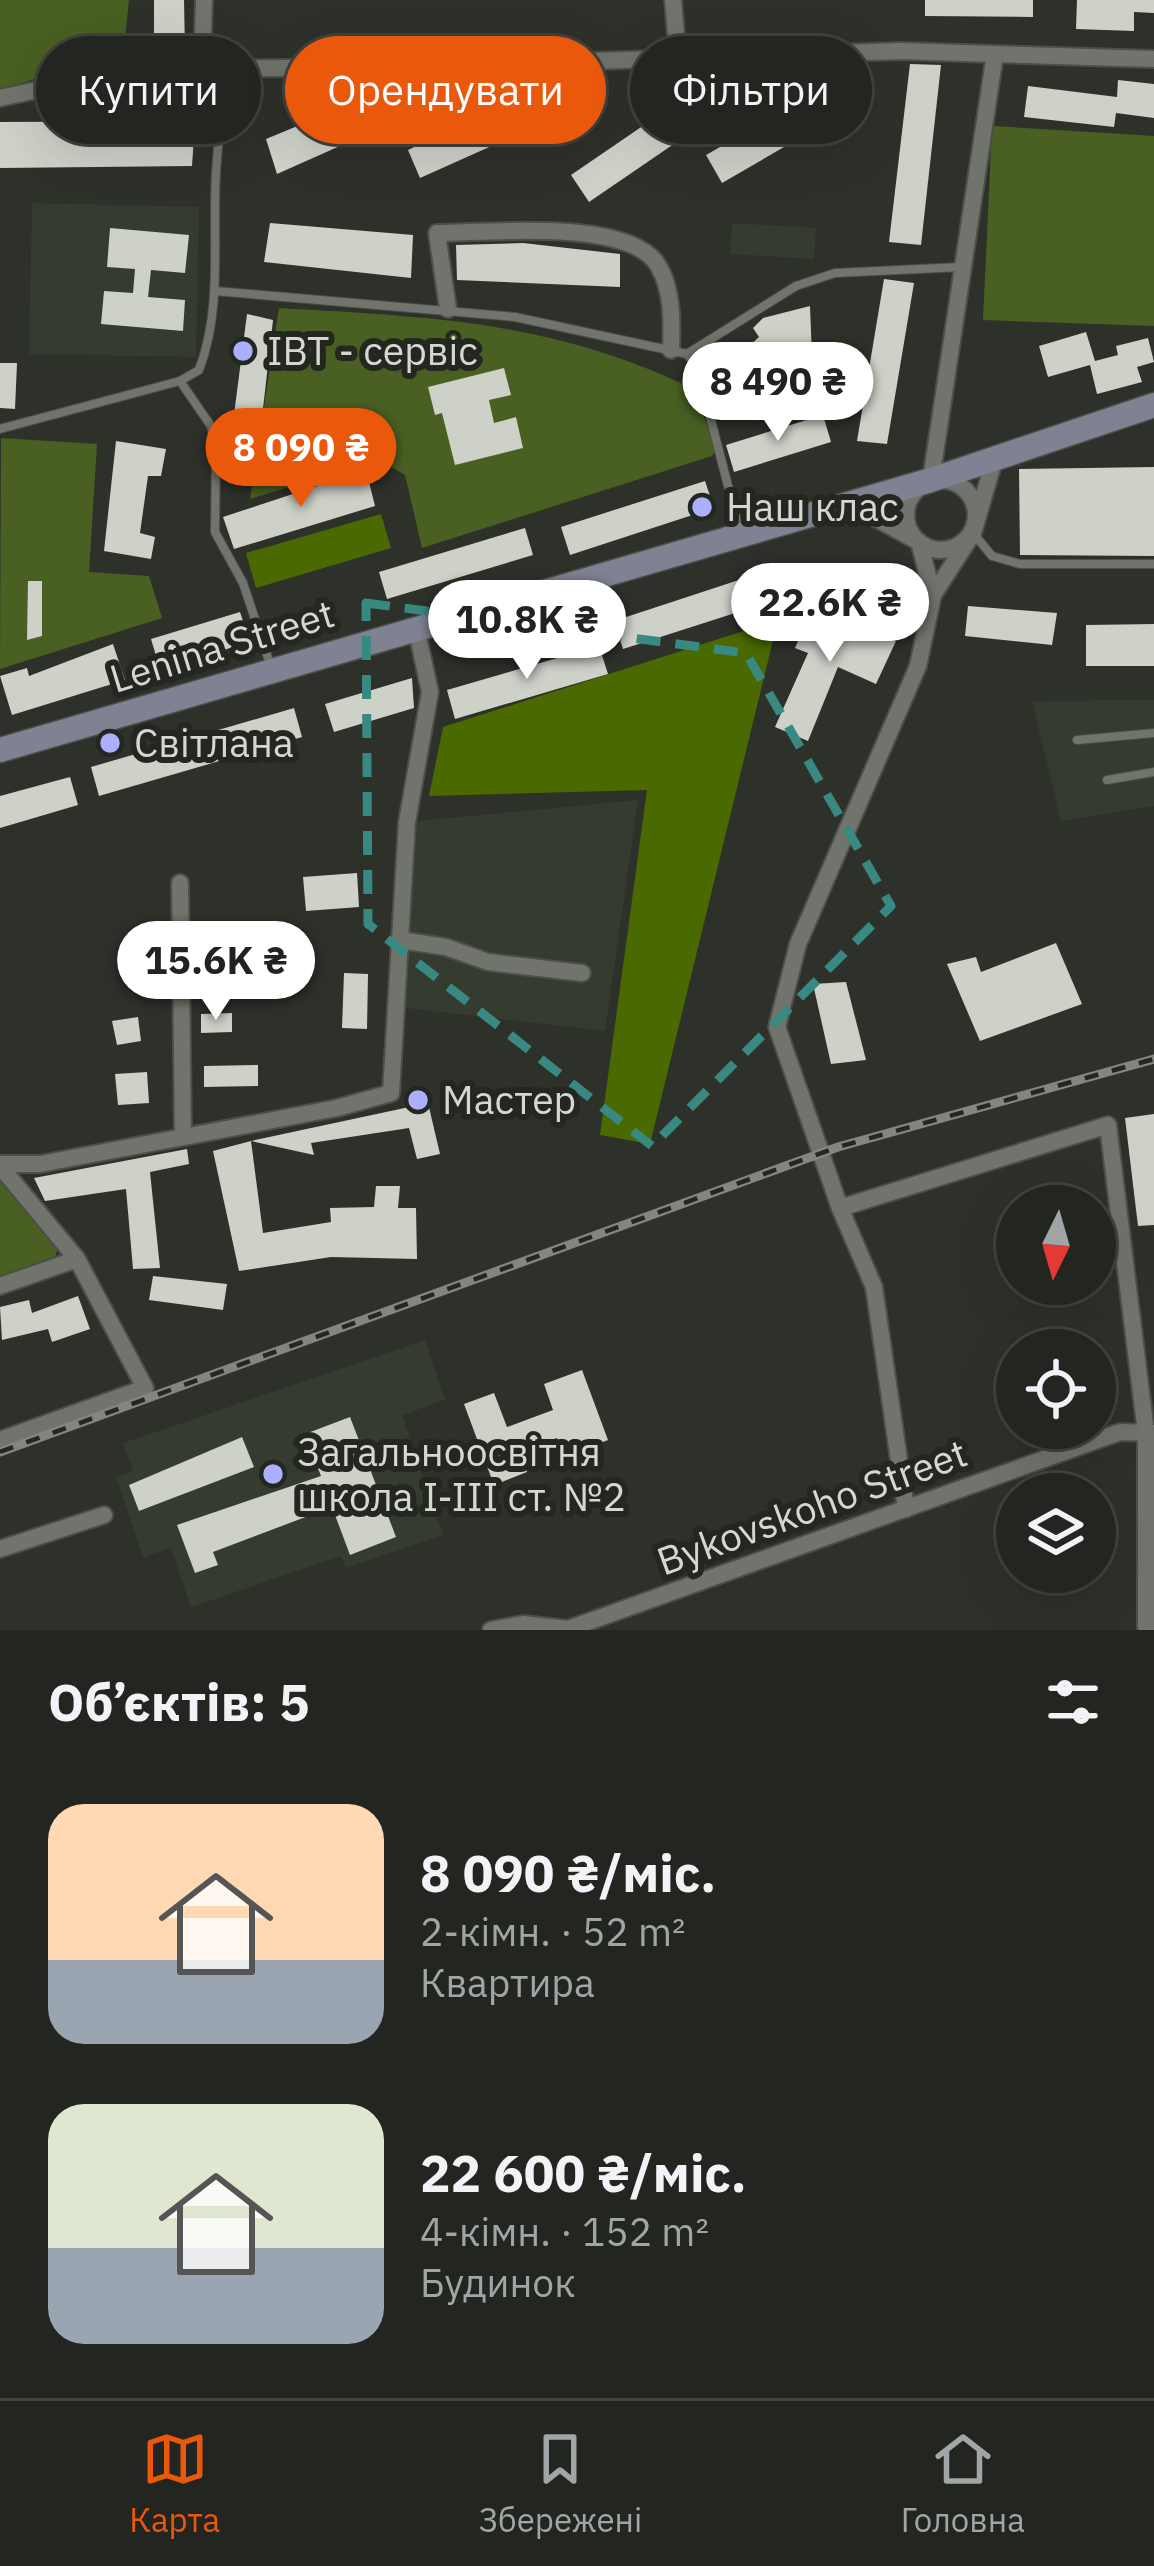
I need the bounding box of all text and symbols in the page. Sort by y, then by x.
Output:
chip: Купити [36,36,261,144]
chip: Орендувати [285,36,606,144]
chip: Фільтри [630,36,872,144]
place label: ІВТ - сервіс [267,325,478,376]
marker: ІВТ - сервіс [230,338,256,364]
pin: 8 490 ₴ [667,342,889,444]
text: 8 490 ₴ [709,355,847,406]
pin: 8 090 ₴ [190,408,412,510]
text: 8 090 ₴ [232,421,370,472]
place label: Наш клас [726,481,899,532]
marker: Наш клас [689,494,715,520]
pin: 22.6K ₴ [719,563,941,665]
text: 22.6K ₴ [758,576,902,627]
pin: 10.8K ₴ [416,580,638,682]
street label: Lenina Street [104,587,340,704]
text: 10.8K ₴ [455,593,599,644]
place label: Світлана [134,717,294,768]
marker: Світлана [97,730,123,756]
pin: 15.6K ₴ [105,921,327,1023]
text: 15.6K ₴ [144,934,288,985]
place label: Мастер [442,1074,576,1125]
marker: Мастер [405,1087,431,1113]
north arrow [996,1185,1116,1305]
map controls [996,1185,1116,1593]
button: locate [996,1329,1116,1449]
place label: Загальноосвітня школа І-ІІІ ст. №2 [297,1426,626,1522]
street label: Bykovskoho Street [650,1427,974,1586]
marker: Загальноосвітня школа І-ІІІ ст. №2 [260,1461,286,1487]
button: layers [996,1473,1116,1593]
text: Об’єктів: 5 [48,1669,309,1735]
icon: filters [1040,1669,1106,1735]
text: 8 090 ₴/міс. [420,1840,716,1906]
icon: home [144,1852,288,1996]
text: 2-кімн. · 52 m² [420,1906,686,1957]
text: Квартира [420,1957,595,2008]
text: 22 600 ₴/міс. [420,2140,747,2206]
icon: home [144,2152,288,2296]
text: 4-кімн. · 152 m² [420,2206,709,2257]
text: Будинок [420,2257,576,2308]
tab: Карта [129,2426,220,2541]
tab: Збережені [479,2426,642,2541]
tab: Головна [901,2426,1025,2541]

